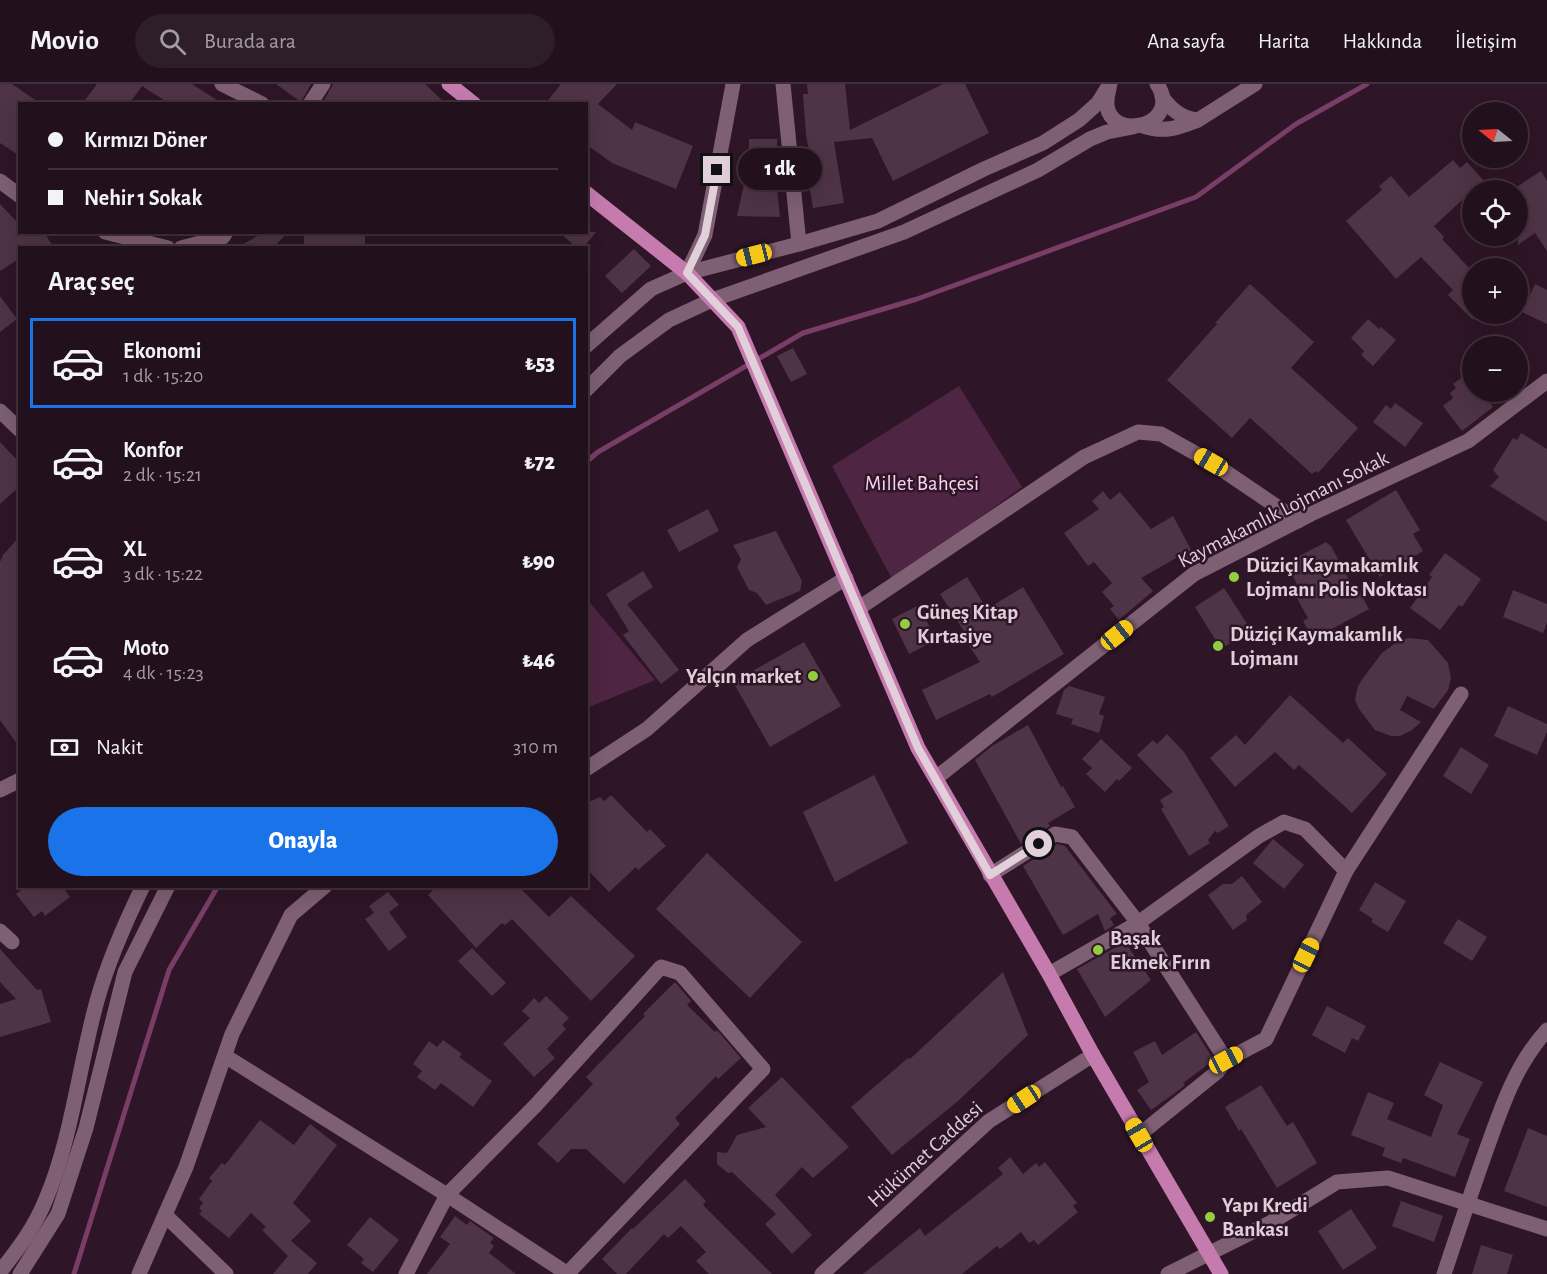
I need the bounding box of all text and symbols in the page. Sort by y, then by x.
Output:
search box [135,14,555,68]
icon: search [156,25,189,58]
text: Movio [30,27,99,55]
text: Burada ara [204,30,296,52]
text: Ana sayfa [1147,31,1225,52]
text: Harita [1258,31,1310,52]
text: Hakkında [1343,31,1422,52]
text: İletişim [1455,31,1517,52]
north arrow [1462,102,1528,168]
map controls [1462,102,1528,402]
text: Kırmızı Döner [84,129,207,151]
callout: 1 dk [738,149,822,191]
route end [703,156,730,183]
text: 1 dk [764,159,796,179]
button: locate [1462,180,1528,246]
text: Nehir 1 Sokak [84,187,202,209]
car [734,242,774,268]
button: + [1462,258,1528,324]
text: Araç seç [48,268,134,295]
icon: car [51,336,105,390]
button: − [1462,336,1528,402]
text: Ekonomi [123,340,202,362]
text: ₺53 [525,352,555,374]
text: 1 dk · 15:20 [123,366,203,386]
icon: car [51,435,105,489]
text: Konfor [123,439,183,461]
car [1191,445,1231,479]
street label: Kaymakamlık Lojmanı Sokak [1175,447,1392,572]
text: ₺72 [524,451,555,473]
text: 2 dk · 15:21 [123,465,202,485]
park label: Millet Bahçesi [865,473,979,494]
icon: car [51,534,105,588]
text: XL [123,538,146,560]
text: ₺90 [522,550,555,572]
place label: Düziçi Kaymakamlık Lojmanı Polis Noktası [1246,555,1427,600]
text: 3 dk · 15:22 [123,564,203,584]
marker: Düziçi Kaymakamlık Lojmanı Polis Noktası [1227,570,1241,584]
place label: Güneş Kitap Kırtasiye [917,602,1018,647]
marker: Güneş Kitap Kırtasiye [898,617,912,631]
car [1097,617,1137,653]
place label: Düziçi Kaymakamlık Lojmanı [1230,624,1403,669]
icon: car [51,633,105,687]
text: Moto [123,637,169,659]
marker: Düziçi Kaymakamlık Lojmanı [1211,639,1225,653]
text: ₺46 [522,649,555,671]
text: 4 dk · 15:23 [123,663,204,683]
place label: Yalçın market [686,666,801,687]
marker: Yalçın market [806,669,820,683]
icon: cash [48,731,81,764]
text: Nakit [96,736,143,758]
text: 310 m [513,737,558,757]
button: Onayla [48,807,558,876]
route start [1025,830,1052,857]
place label: Başak Ekmek Fırın [1110,928,1211,973]
car [1290,935,1322,975]
marker: Başak Ekmek Fırın [1091,943,1105,957]
car [1206,1044,1246,1076]
car [1004,1082,1044,1116]
street label: Hükümet Caddesi [864,1098,987,1211]
car [1122,1115,1156,1155]
place label: Yapı Kredi Bankası [1222,1195,1308,1240]
marker: Yapı Kredi Bankası [1203,1210,1217,1224]

